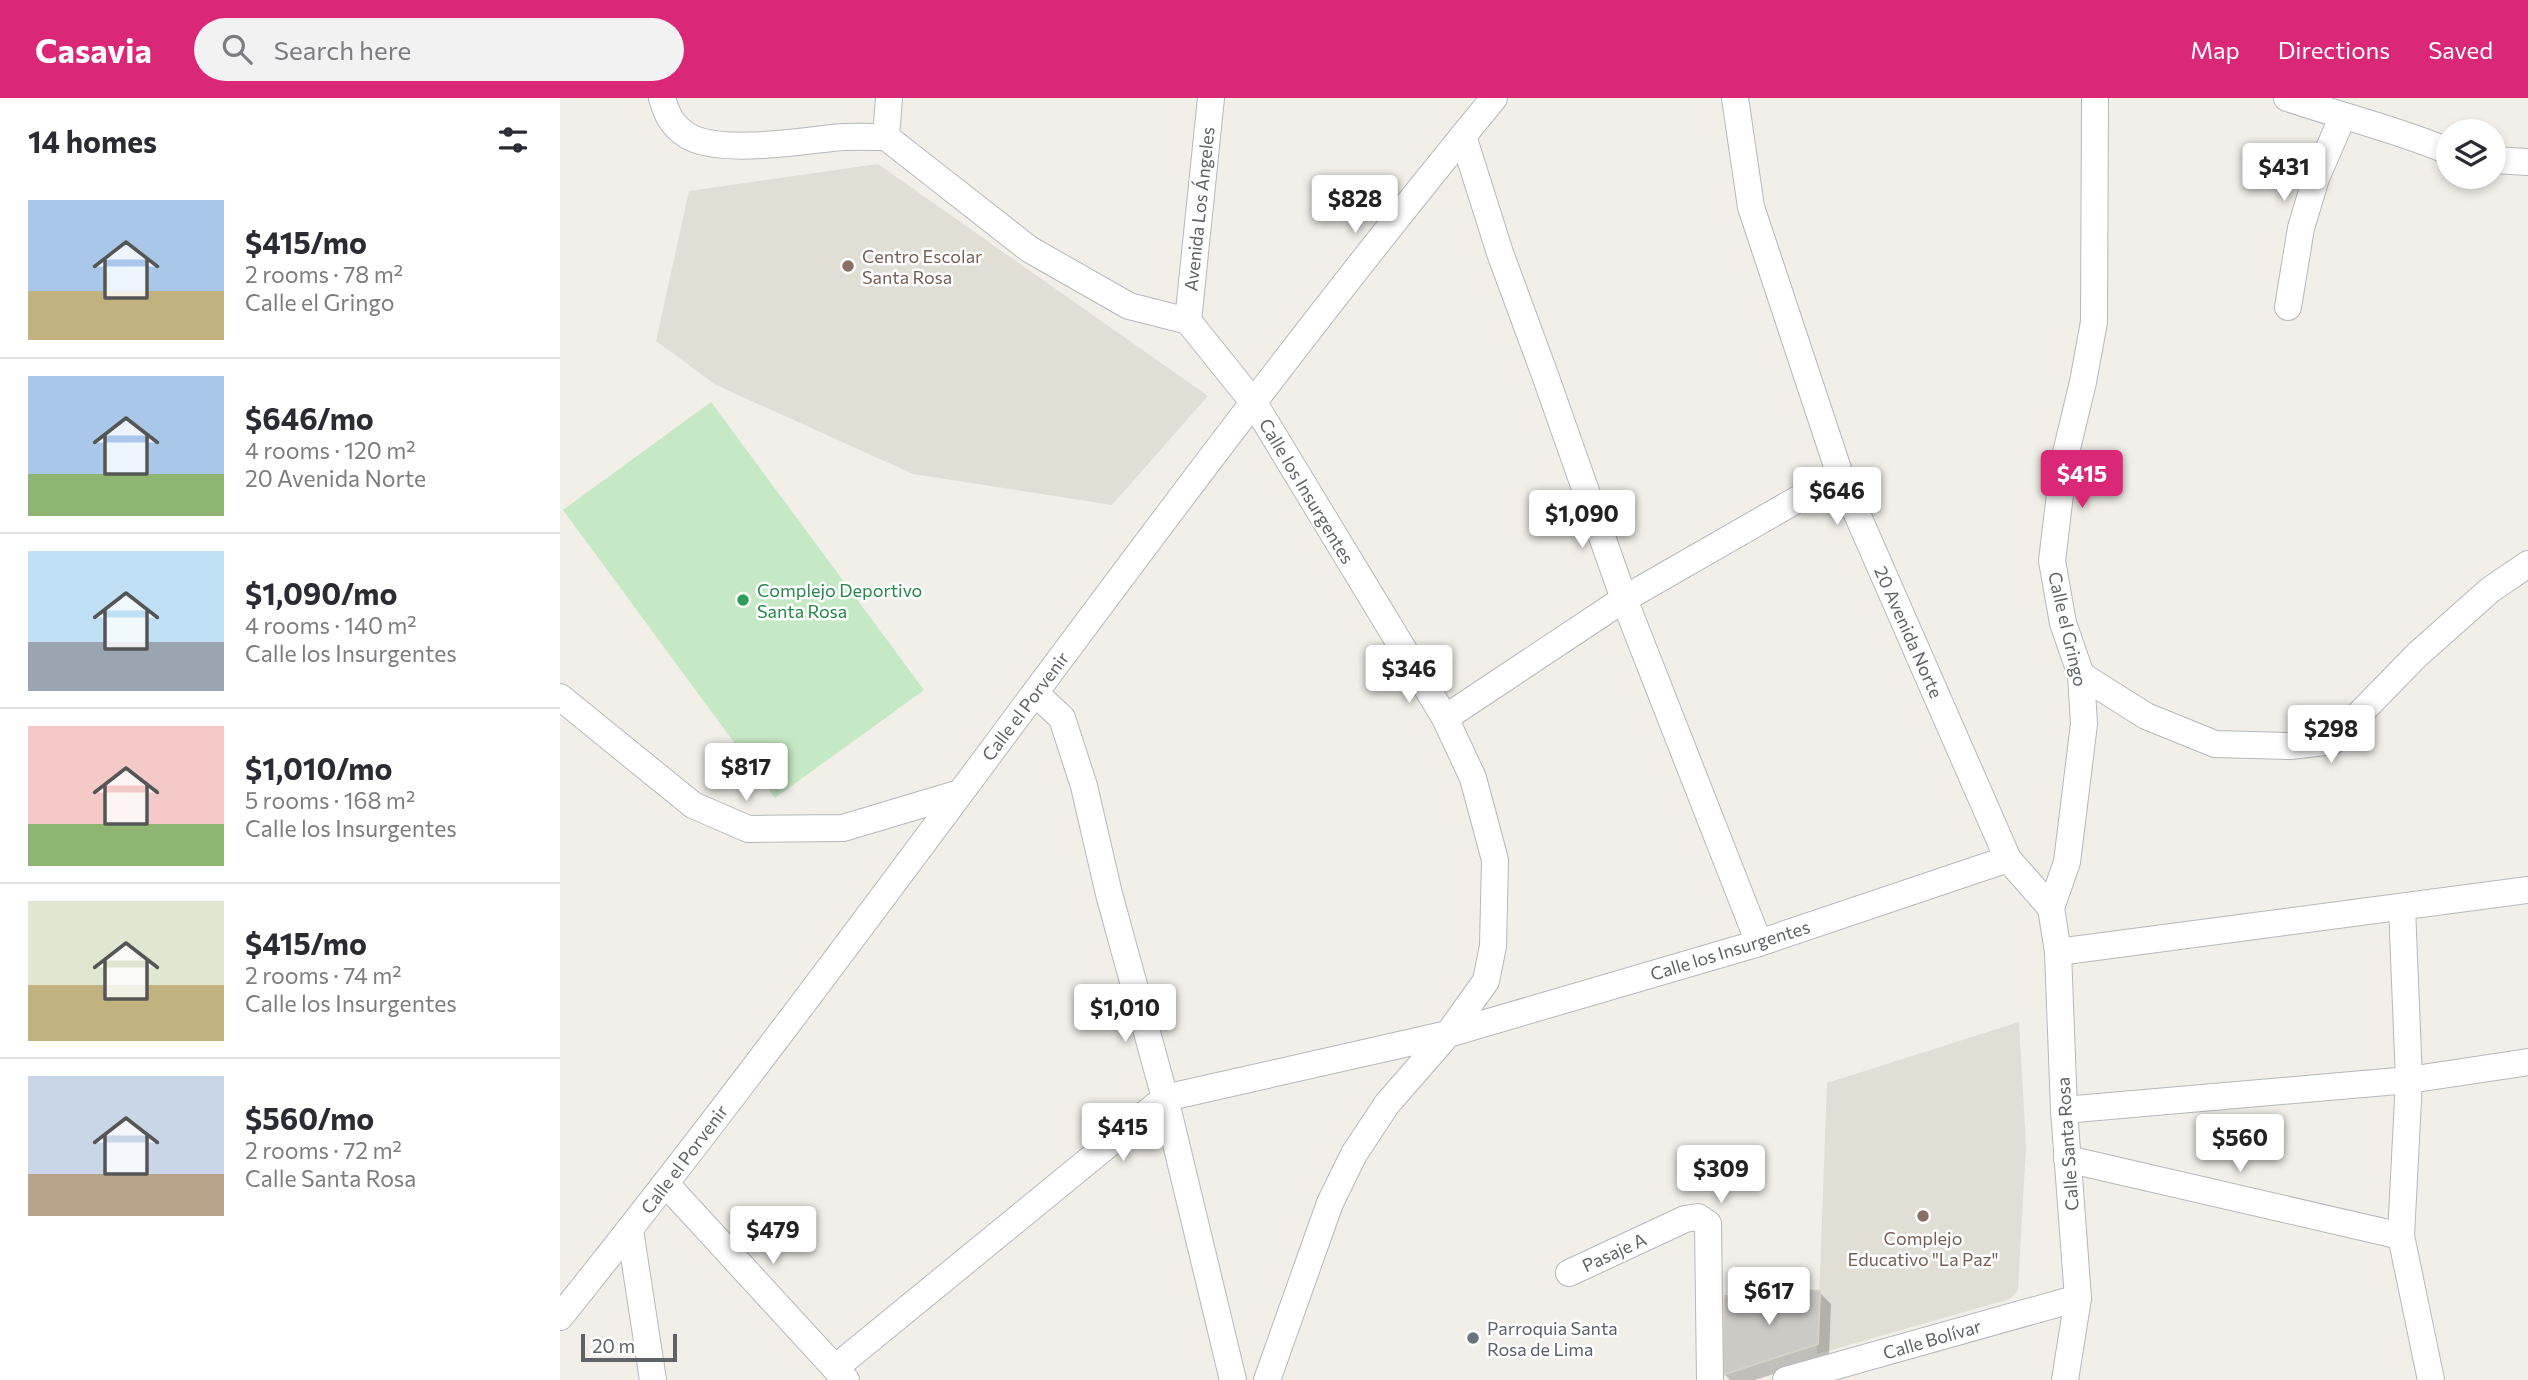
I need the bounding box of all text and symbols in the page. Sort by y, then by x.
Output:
search box [194,18,684,81]
text: Casavia [35,29,152,70]
icon: search [218,30,256,68]
text: Search here [274,34,411,65]
text: Map [2190,35,2240,64]
text: Directions [2278,35,2390,64]
text: Saved [2428,35,2493,64]
map controls [2436,119,2506,189]
button: layers [2436,119,2506,189]
icon: filters [494,121,532,159]
text: 14 homes [28,122,157,159]
street label: Avenida Los Ángeles [1179,126,1219,292]
pin: $431 [2243,144,2325,203]
text: $431 [2258,152,2310,180]
pin: $828 [1314,176,1396,235]
text: $828 [1328,184,1382,212]
text: $415/mo [245,223,367,260]
icon: home [84,228,168,312]
place label: Centro Escolar Santa Rosa [862,245,982,288]
marker: Centro Escolar Santa Rosa [840,258,856,274]
text: 2 rooms · 78 m² [245,260,403,288]
text: Calle el Gringo [245,288,395,316]
text: $646/mo [245,399,374,436]
icon: home [84,404,168,488]
street label: Calle los Insurgentes [1255,414,1359,568]
text: 4 rooms · 120 m² [245,436,416,464]
pin: $415 [2041,450,2123,510]
text: $415 [2057,459,2107,487]
text: 20 Avenida Norte [245,464,426,492]
pin: $646 [1796,468,1878,527]
text: $646 [1809,476,1865,504]
pin: $1,090 [1525,490,1639,550]
text: $1,090 [1545,499,1619,527]
street label: 20 Avenida Norte [1870,563,1948,701]
street label: Calle el Gringo [2044,570,2092,688]
text: $1,090/mo [245,574,397,611]
icon: home [84,579,168,663]
place label: Complejo Deportivo Santa Rosa [757,579,922,622]
marker: Complejo Deportivo Santa Rosa [735,592,751,608]
text: 4 rooms · 140 m² [245,611,417,639]
text: Calle los Insurgentes [245,639,457,667]
pin: $346 [1368,646,1450,705]
street label: Calle el Porvenir [977,647,1073,765]
text: $346 [1382,654,1436,682]
pin: $298 [2290,706,2372,765]
text: $298 [2304,714,2358,742]
pin: $817 [705,744,787,803]
text: $1,010/mo [245,749,392,786]
text: $817 [721,752,771,780]
icon: home [84,754,168,838]
text: 5 rooms · 168 m² [245,786,415,814]
text: Calle los Insurgentes [245,814,457,842]
street label: Calle los Insurgentes [1648,915,1812,985]
text: $415/mo [245,924,367,961]
icon: home [84,929,168,1013]
text: 2 rooms · 74 m² [245,961,401,989]
pin: $1,010 [1068,984,1182,1044]
text: Calle los Insurgentes [245,989,457,1017]
text: $1,010 [1090,993,1160,1021]
street label: Calle Santa Rosa [2051,1076,2083,1212]
text: $560/mo [245,1099,374,1136]
street label: Calle el Porvenir [636,1100,732,1218]
icon: home [84,1104,168,1188]
pin: $415 [1082,1104,1164,1163]
text: $415 [1098,1112,1148,1140]
pin: $560 [2199,1114,2281,1174]
text: $560 [2212,1123,2268,1151]
text: 2 rooms · 72 m² [245,1136,402,1164]
pin: $309 [1680,1146,1762,1205]
text: $309 [1693,1154,1749,1182]
text: Calle Santa Rosa [245,1164,416,1192]
pin: $479 [732,1206,814,1266]
marker: Complejo Educativo "La Paz" [1915,1208,1931,1224]
text: $479 [746,1215,800,1243]
place label: Complejo Educativo "La Paz" [1848,1227,1998,1270]
street label: Pasaje A [1578,1228,1650,1276]
pin: $617 [1728,1268,1810,1327]
text: $617 [1744,1276,1794,1304]
street label: Calle Bolívar [1880,1314,1984,1364]
place label: Parroquia Santa Rosa de Lima [1487,1317,1618,1360]
marker: Parroquia Santa Rosa de Lima [1465,1330,1481,1346]
scale bar [581,1331,677,1363]
text: 20 m [592,1334,635,1357]

